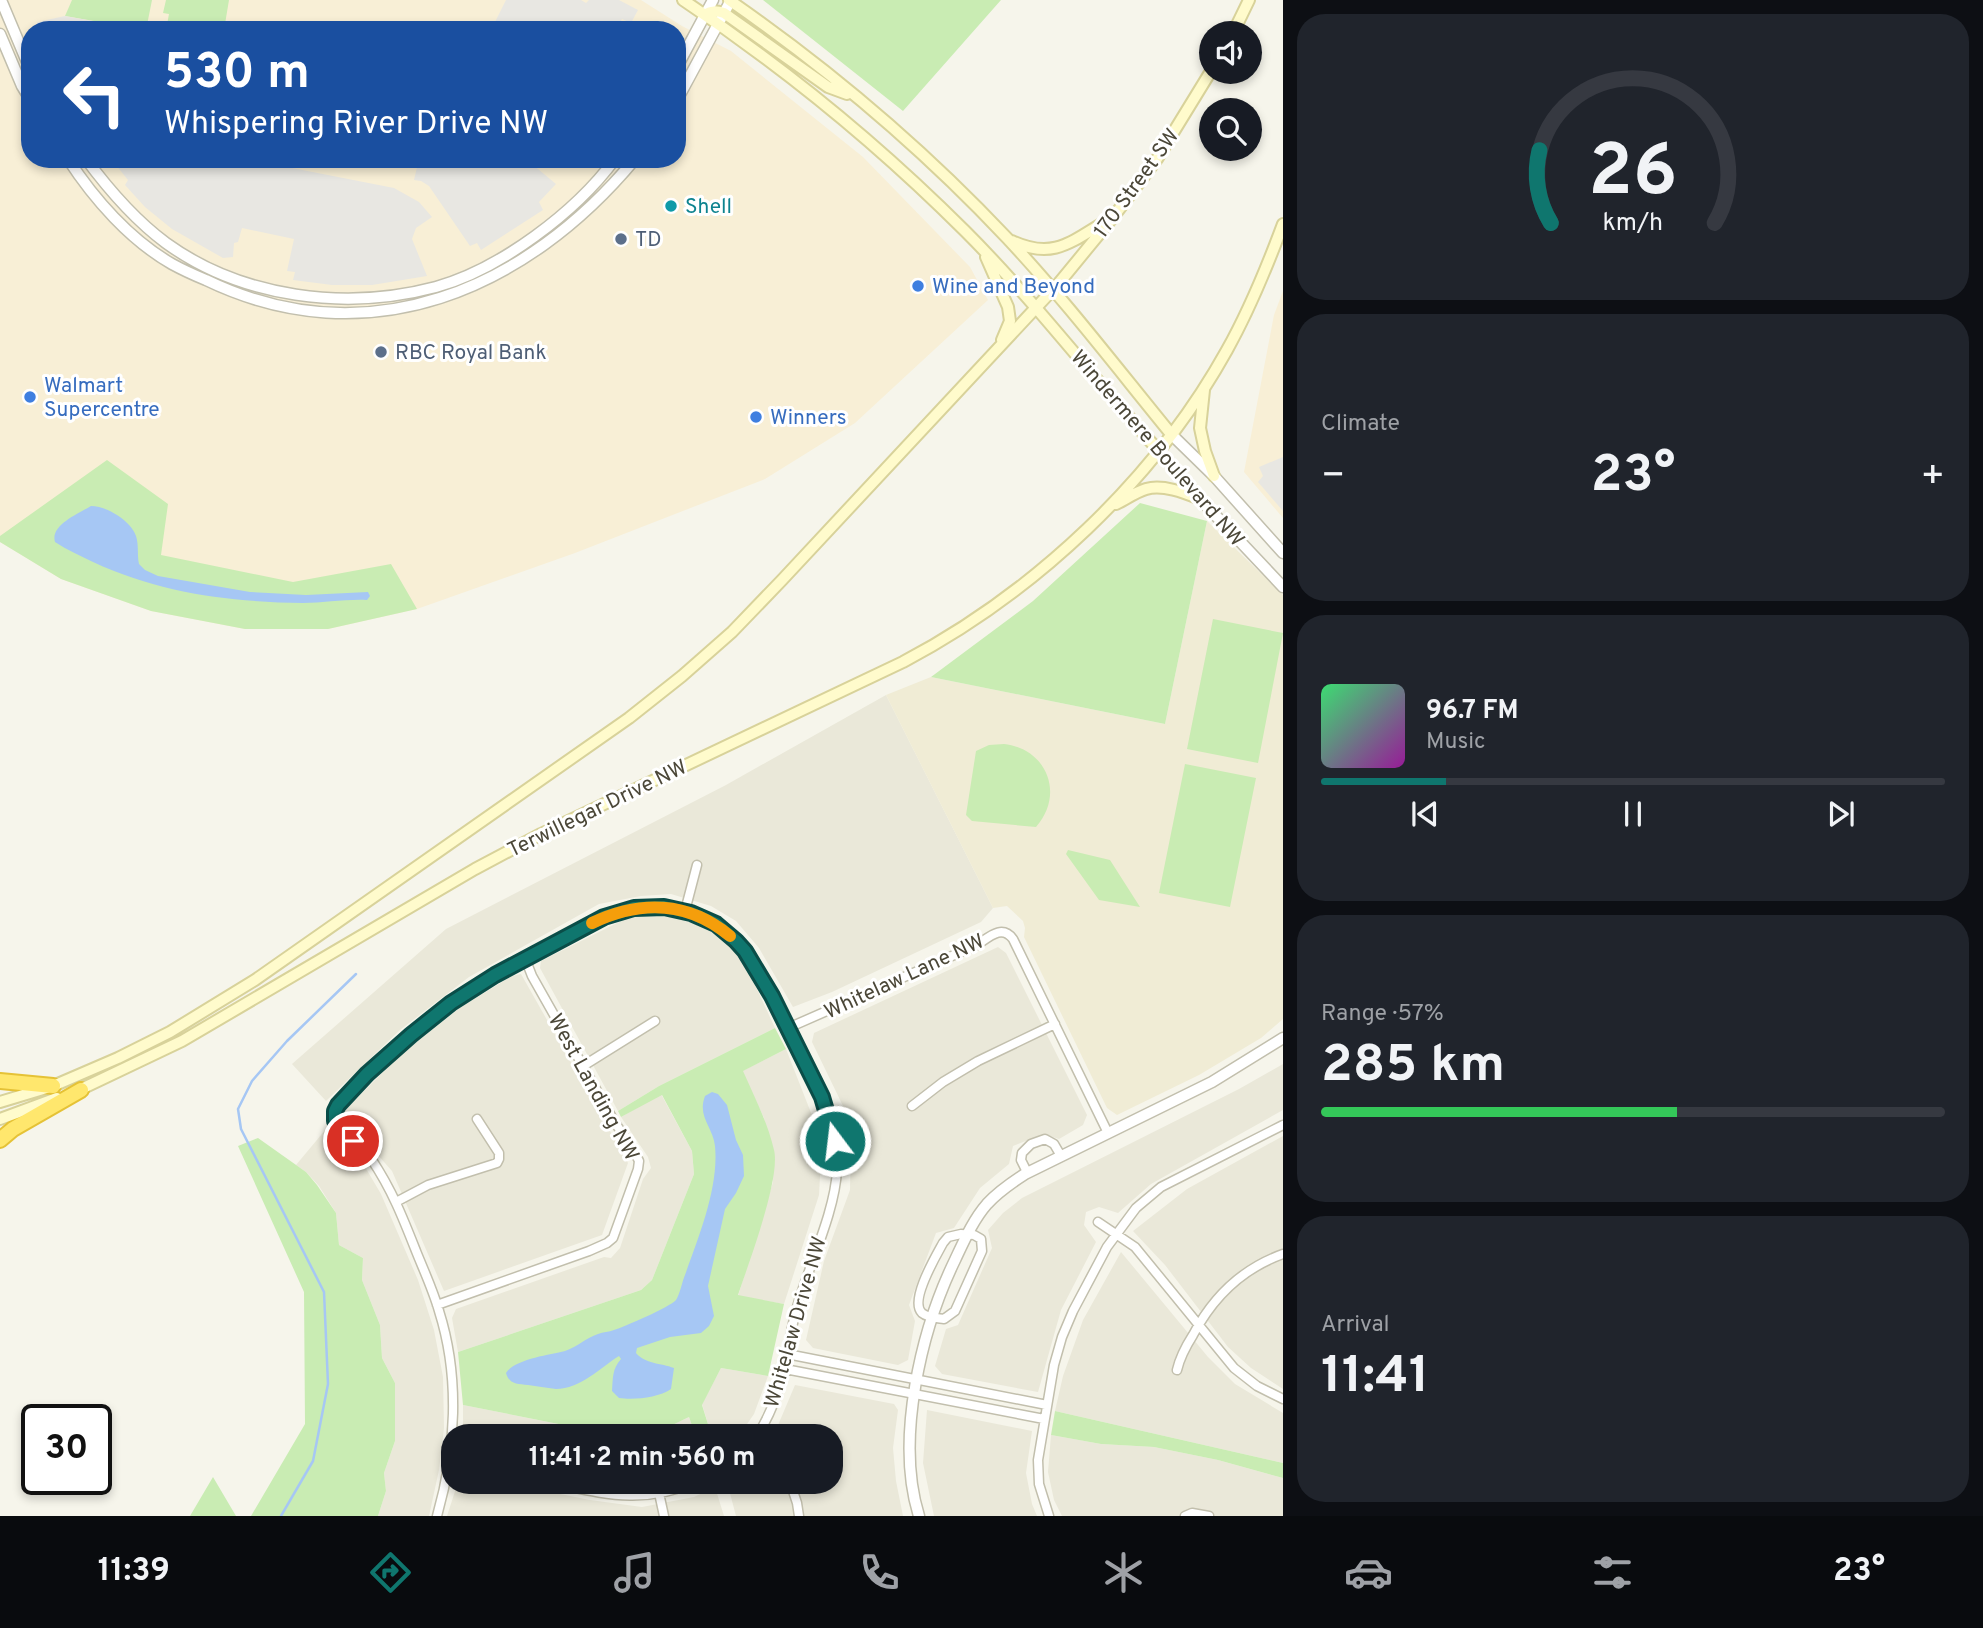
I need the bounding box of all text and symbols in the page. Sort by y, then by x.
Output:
map controls [1199,21,1262,161]
button: sound [1199,21,1262,84]
text: 530 m [164,44,310,106]
icon: left [49,49,140,140]
button: search [1199,98,1262,161]
text: Whispering River Drive NW [164,105,548,145]
street label: 170 Street SW [1088,124,1186,244]
text: 26 [1588,130,1678,222]
place label: Shell [685,194,732,221]
marker: Shell [663,198,679,214]
text: km/h [1603,208,1663,240]
place label: TD [635,227,662,254]
marker: TD [613,231,629,247]
place label: Wine and Beyond [932,274,1095,301]
marker: Wine and Beyond [910,278,926,294]
place label: RBC Royal Bank [395,340,547,367]
marker: RBC Royal Bank [373,344,389,360]
street label: Windermere Boulevard NW [1064,345,1250,553]
place label: Walmart Supercentre [44,373,160,424]
marker: Walmart Supercentre [22,389,38,405]
place label: Winners [770,405,847,432]
marker: Winners [748,409,764,425]
text: Climate [1321,410,1400,439]
text: 23° [1591,444,1675,510]
text: − [1321,453,1346,502]
text: + [1920,453,1945,502]
text: 96.7 FM [1426,695,1519,728]
text: Music [1426,728,1486,757]
street label: Terwillegar Drive NW [503,754,692,865]
icon: previous [1406,795,1444,833]
icon: pause [1614,795,1652,833]
icon: next [1822,795,1860,833]
street label: Whitelaw Lane NW [820,928,989,1026]
text: Range · 57% [1321,1000,1444,1029]
street label: West Landing NW [541,1009,644,1166]
text: 285 km [1321,1034,1505,1100]
position arrow [798,1104,872,1178]
pin [323,1111,383,1171]
icon: arrive [334,1122,372,1160]
street label: Whitelaw Drive NW [759,1234,834,1411]
text: Arrival [1321,1311,1390,1340]
text: 11:41 [1321,1345,1429,1411]
speed limit sign: 30 [21,1404,112,1495]
text: 11:41 · 2 min · 560 m [529,1442,755,1475]
icon: directions [366,1548,415,1597]
icon: music [610,1548,659,1597]
icon: phone [855,1548,904,1597]
icon: climate [1099,1548,1148,1597]
icon: car [1344,1548,1393,1597]
icon: filters [1588,1548,1637,1597]
text: 11:39 [98,1552,170,1592]
text: 23° [1833,1552,1885,1592]

